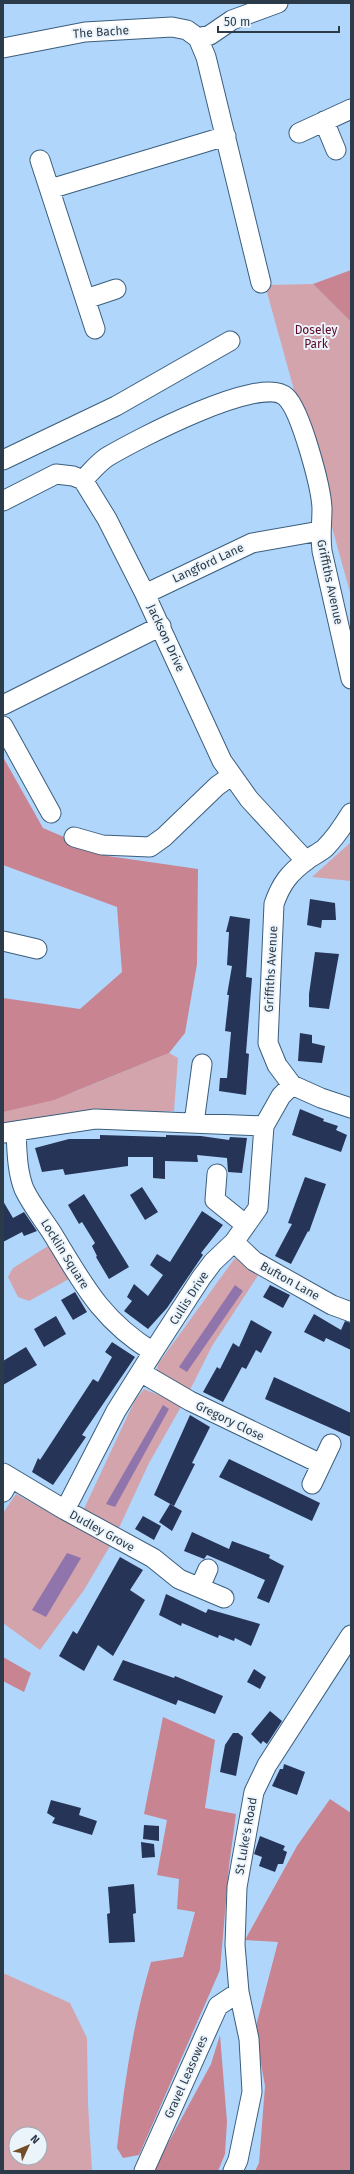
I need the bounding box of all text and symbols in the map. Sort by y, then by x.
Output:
scale bar [218,8,339,34]
text: 50 m [224,15,250,29]
street label: The Bache [73,23,129,41]
park label: Doseley Park [295,323,337,351]
street label: Griffiths Avenue [314,538,346,626]
street label: Langford Lane [170,540,246,586]
street label: Jackson Drive [144,602,188,674]
street label: Griffiths Avenue [262,925,280,1013]
street label: Locklin Square [38,1216,92,1292]
street label: Bufton Lane [258,1259,322,1303]
street label: Cullis Drive [167,1269,211,1327]
street label: Gregory Close [194,1398,266,1444]
street label: Dudley Grove [67,1507,137,1555]
street label: St Luke's Road [232,1796,260,1876]
street label: Gravel Leasowes [161,2033,211,2121]
north arrow [8,2126,48,2166]
text: N [28,2132,42,2147]

